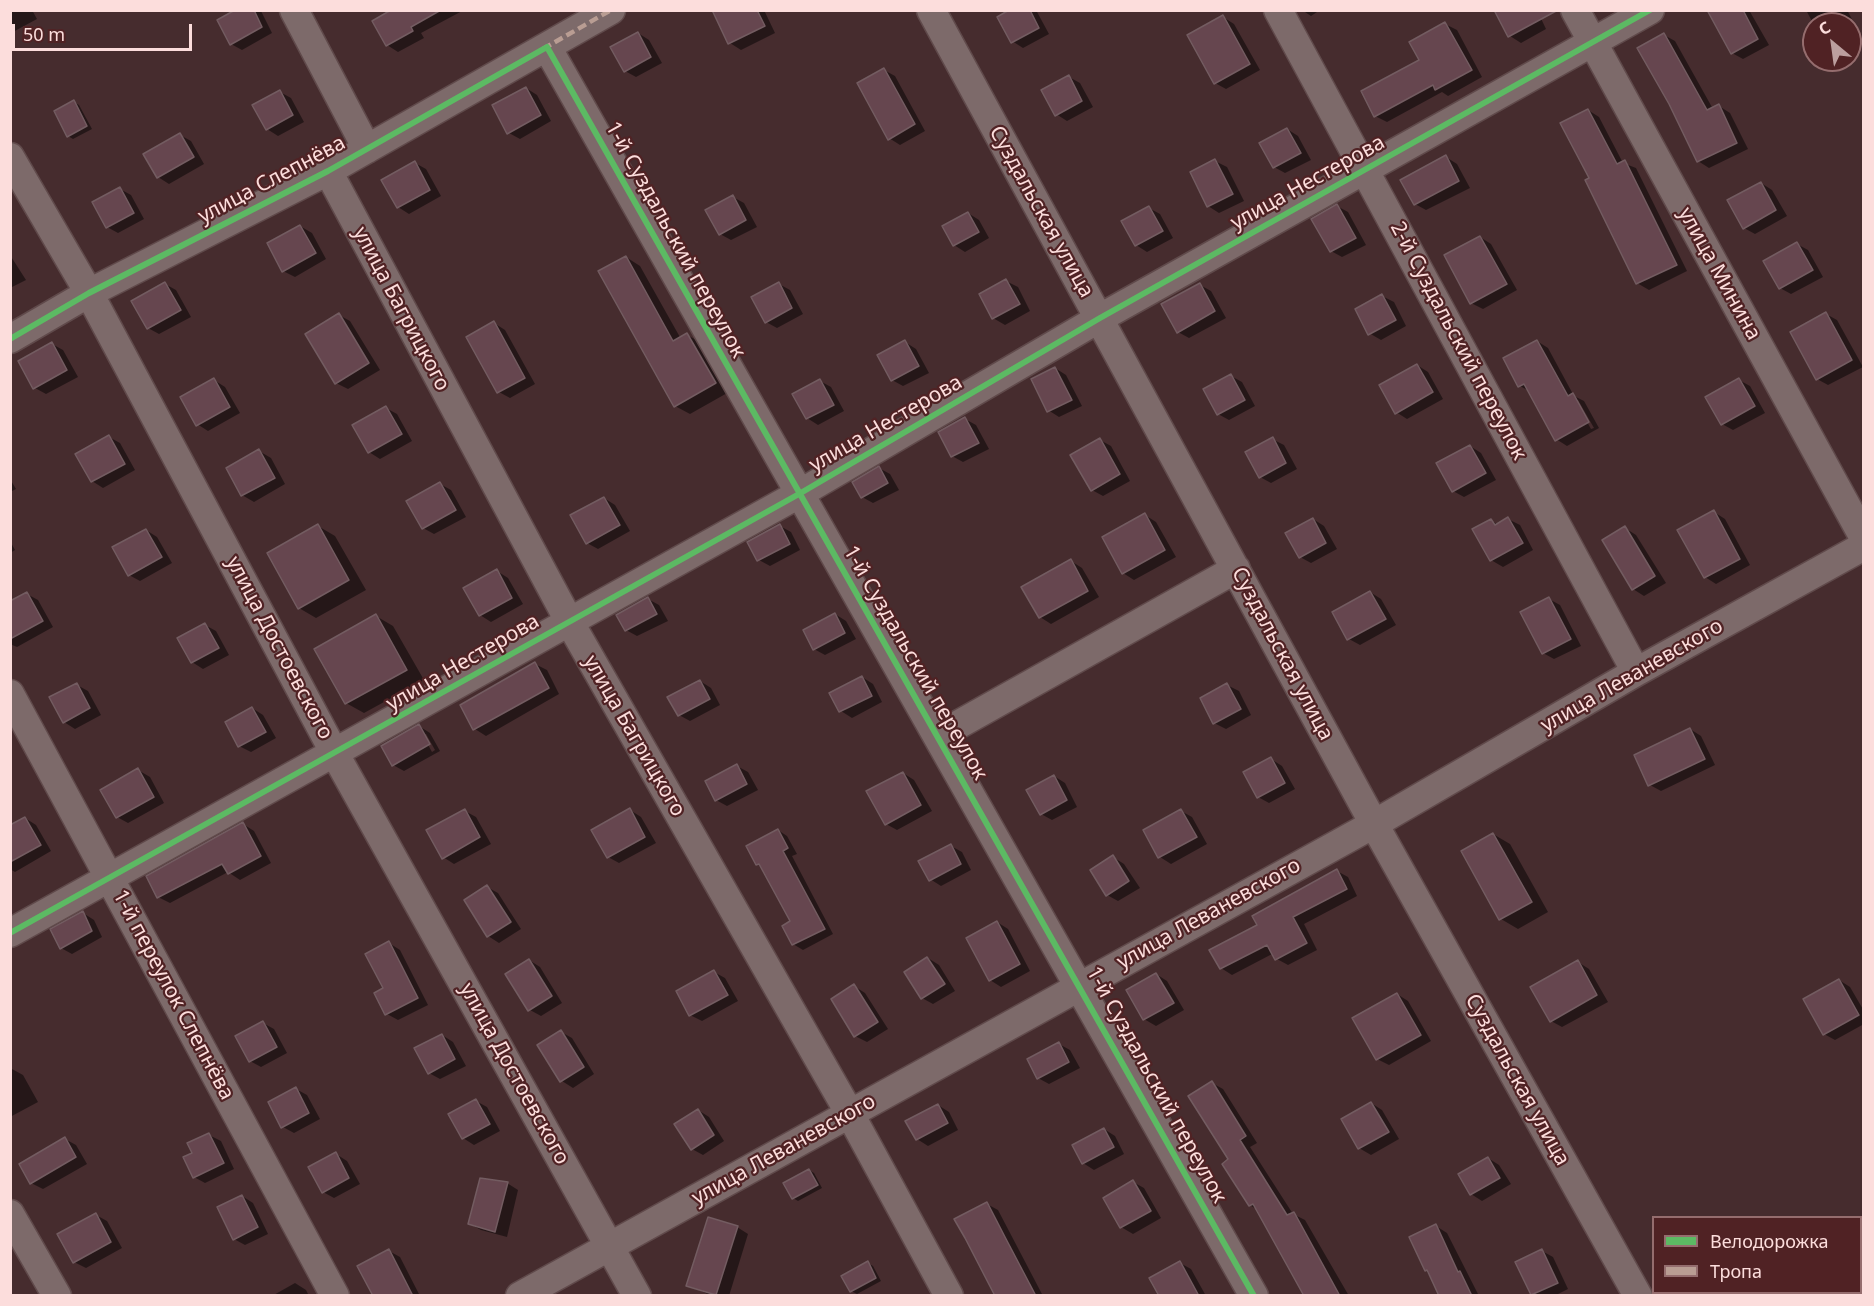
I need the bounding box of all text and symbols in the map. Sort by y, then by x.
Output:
scale bar [15,12,195,50]
north arrow [1802,12,1862,72]
text: С [1814,16,1834,40]
text: 50 m [23,22,65,46]
street label: 1-й Суздальский переулок [599,117,751,363]
street label: Суздальская улица [983,122,1099,302]
street label: улица Нестерова [1226,130,1390,236]
street label: улица Слепнёва [194,131,350,229]
street label: улица Минина [1672,203,1766,345]
street label: 2-й Суздальский переулок [1384,217,1532,465]
street label: улица Багрицкого [347,223,455,395]
street label: улица Нестерова [805,370,967,478]
street label: 1-й Суздальский переулок [837,541,993,785]
street label: улица Достоевского [220,552,338,744]
street label: Суздальская улица [1226,563,1338,745]
street label: улица Нестерова [382,609,544,717]
street label: улица Леваневского [1536,614,1728,738]
street label: улица Багрицкого [578,651,690,821]
street label: улица Леваневского [1113,853,1305,975]
street label: 1-й переулок Слепнёва [107,886,239,1104]
street label: 1-й Суздальский переулок [1080,962,1232,1208]
street label: улица Достоевского [454,979,574,1169]
street label: Суздальская улица [1459,990,1575,1170]
street label: улица Леваневского [688,1089,880,1211]
legend [1652,1216,1862,1294]
text: Велодорожка [1710,1229,1828,1253]
text: Тропа [1710,1259,1762,1283]

